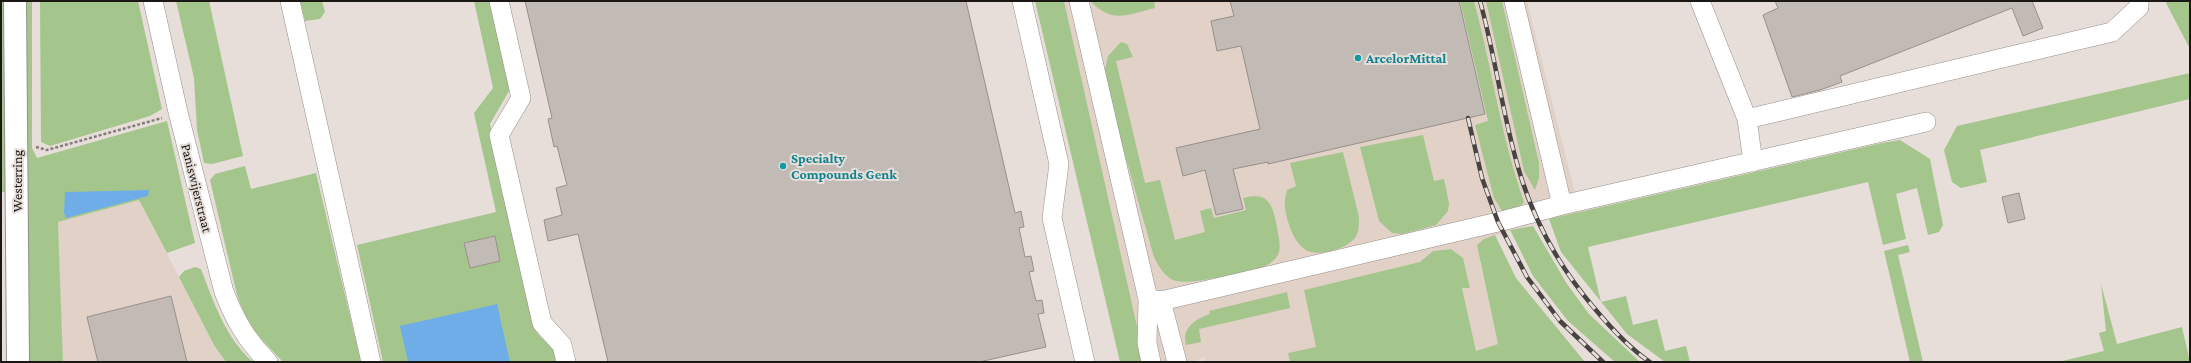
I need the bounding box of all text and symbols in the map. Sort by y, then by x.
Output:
place label: ArcelorMittal [1365,50,1446,66]
marker: ArcelorMittal [1353,53,1363,63]
street label: Paniswijerstraat [177,142,216,235]
street label: Westerring [9,150,25,212]
place label: Specialty Compounds Genk [791,150,897,182]
marker: Specialty Compounds Genk [778,161,788,171]

